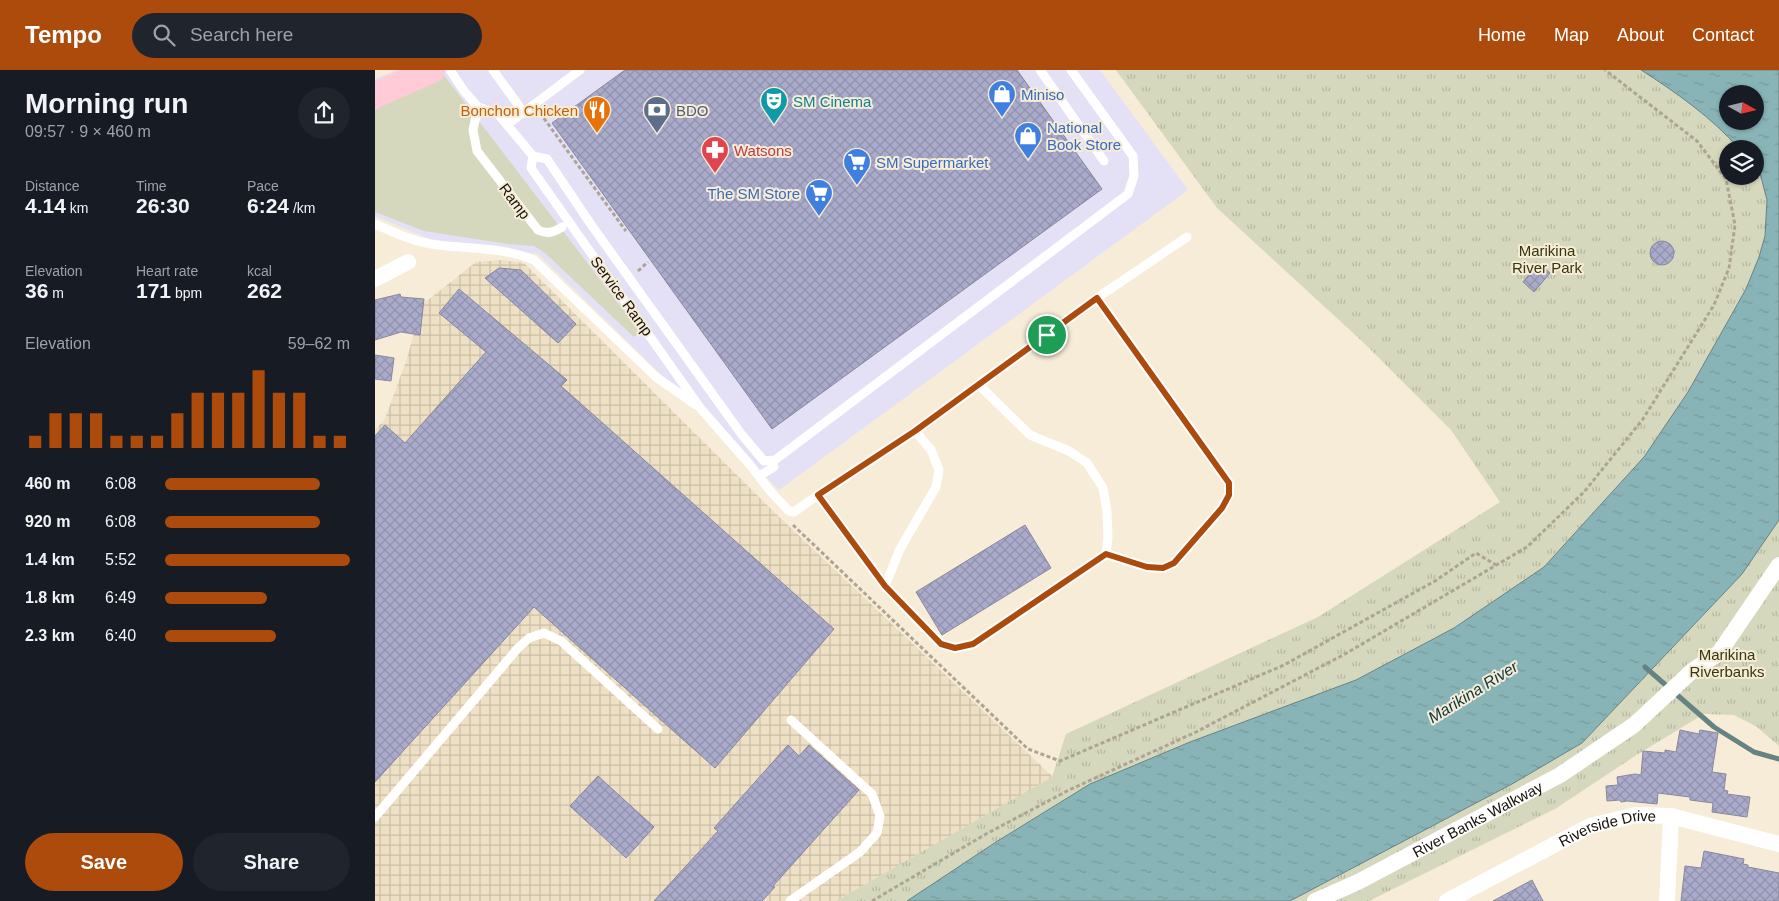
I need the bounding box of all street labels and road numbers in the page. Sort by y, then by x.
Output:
street label: Ramp [496,180,534,222]
street label: Service Ramp [587,253,657,339]
street label: River Banks Walkway [1409,777,1546,860]
street label: Riverside Drive [1556,807,1656,849]

